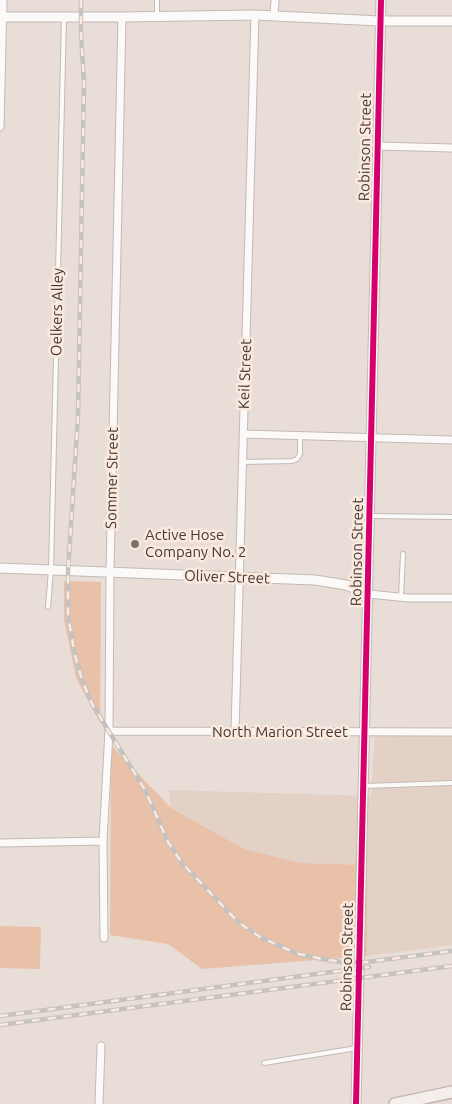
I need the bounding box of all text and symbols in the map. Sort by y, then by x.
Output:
street label: Robinson Street [355,93,375,201]
street label: Oelkers Alley [47,268,67,356]
street label: Keil Street [235,339,255,409]
street label: Sommer Street [102,427,122,529]
street label: Robinson Street [347,498,367,606]
place label: Active Hose Company No. 2 [145,526,247,561]
marker: Active Hose Company No. 2 [129,538,141,550]
street label: Oliver Street [184,567,270,587]
street label: North Marion Street [212,723,348,741]
street label: Robinson Street [337,903,357,1011]

